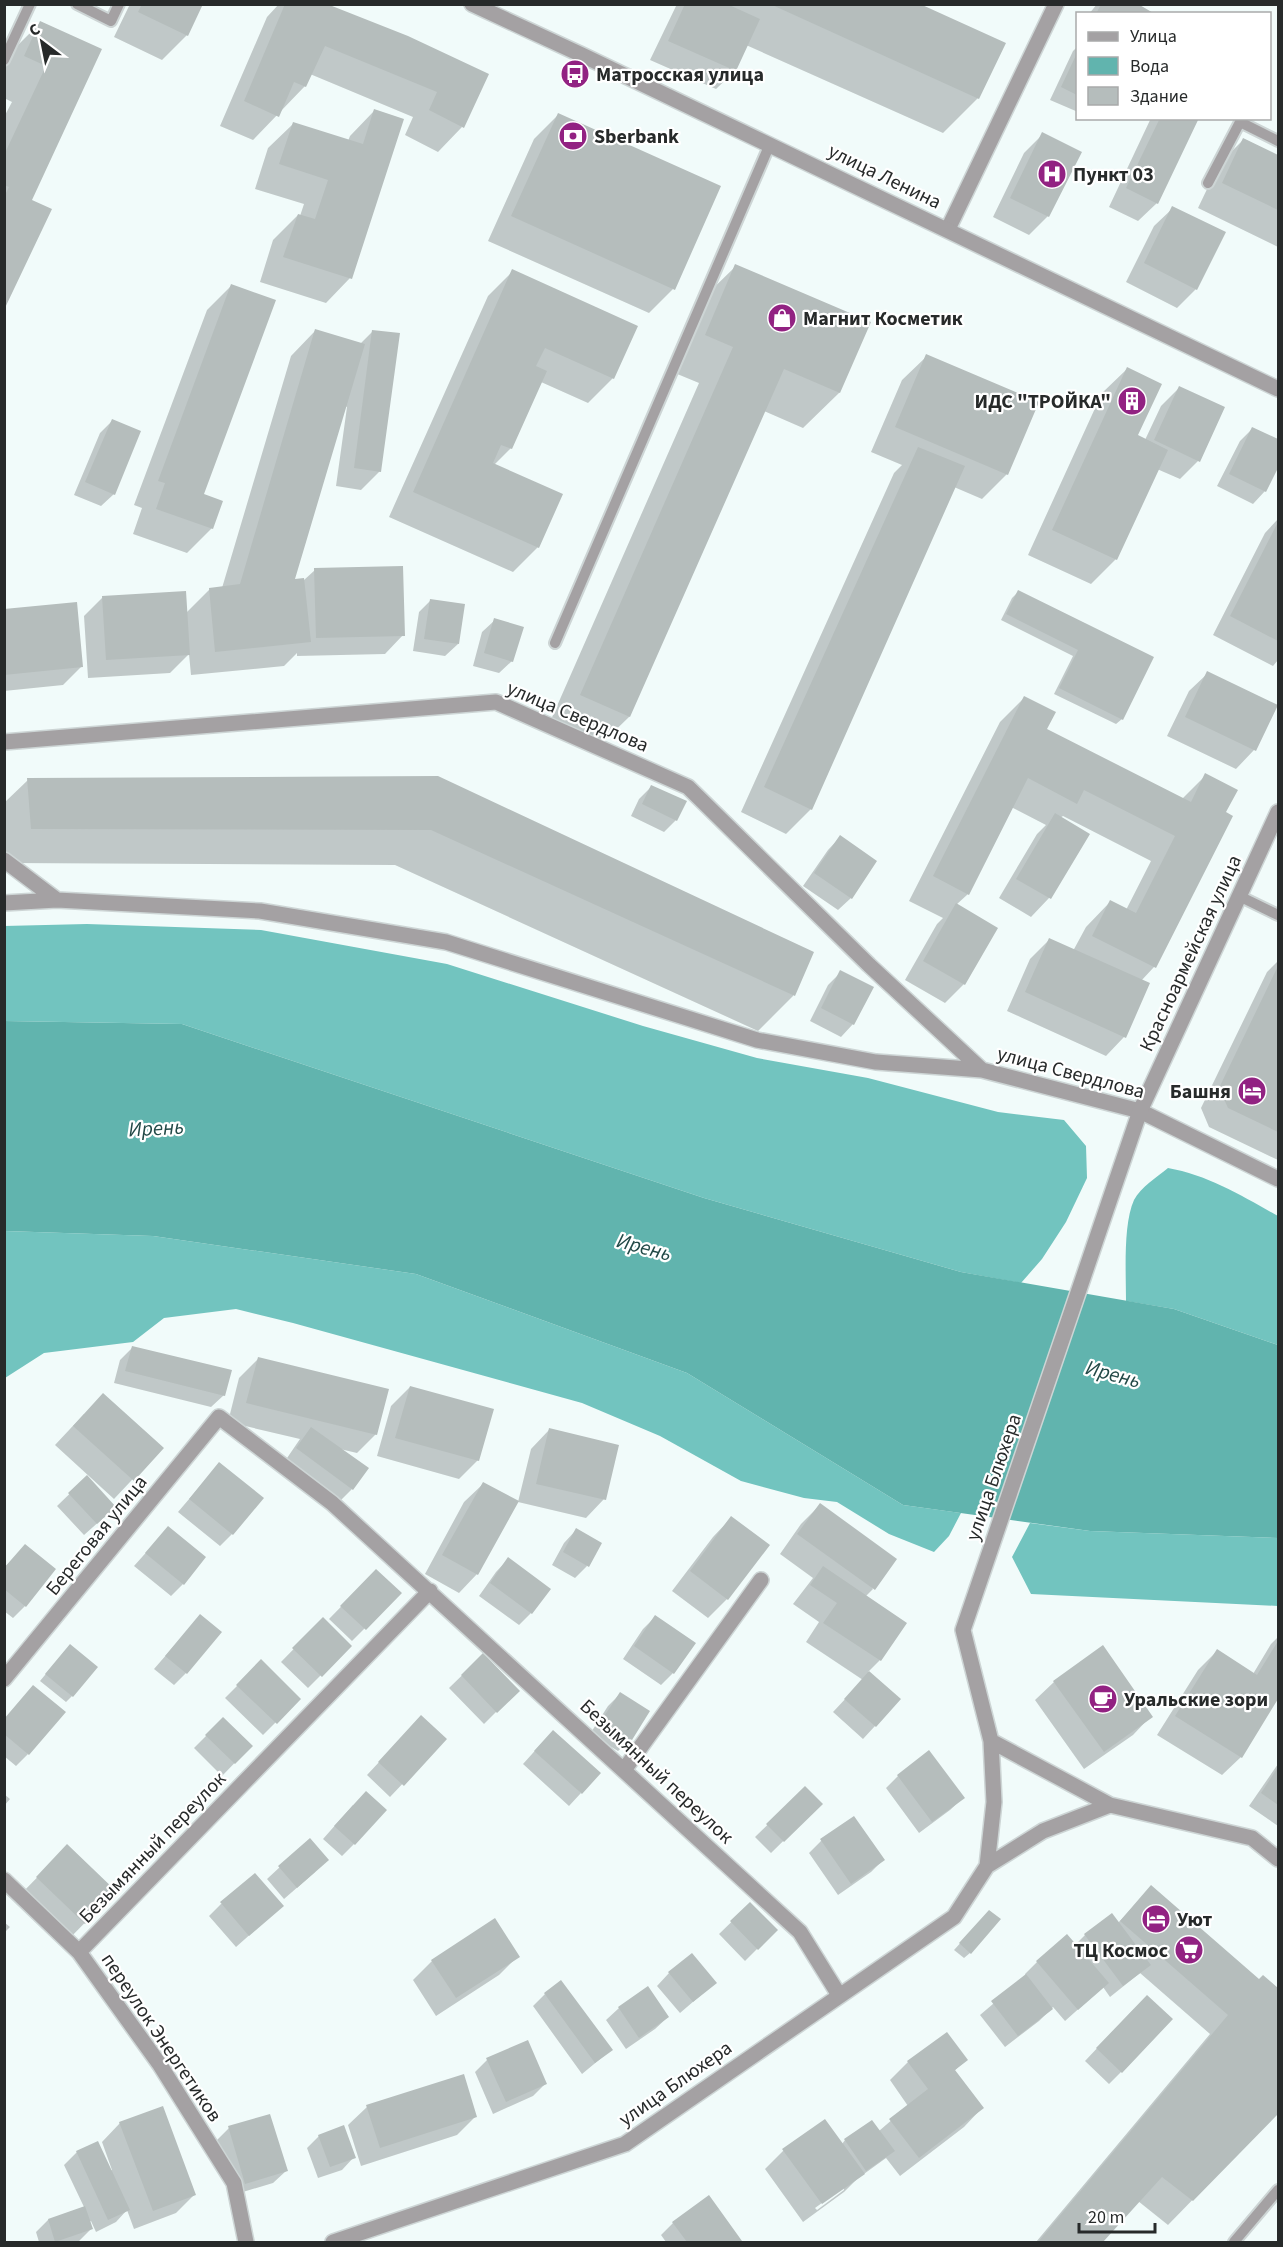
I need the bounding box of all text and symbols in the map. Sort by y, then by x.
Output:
north arrow [12,12,72,72]
legend [1076,12,1271,120]
text: С [25,18,44,42]
text: Улица [1130,24,1177,49]
text: Вода [1130,54,1169,79]
bus stop icon: Матросская улица [559,58,591,90]
place label: Матросская улица [596,61,764,89]
text: Здание [1130,84,1188,109]
bank icon: Sberbank [557,120,589,152]
place label: Sberbank [594,123,679,151]
street label: улица Ленина [823,137,946,216]
hospital icon: Пункт 03 [1036,158,1068,190]
place label: Пункт 03 [1073,161,1154,189]
shop icon: Магнит Косметик [766,302,798,334]
place label: Магнит Косметик [803,305,963,333]
building icon: ИДС "ТРОЙКА" [1116,385,1148,417]
place label: ИДС "ТРОЙКА" [975,388,1111,416]
street label: улица Свердлова [502,674,653,759]
street label: Красноармейская улица [1133,850,1249,1056]
street label: улица Свердлова [994,1040,1148,1106]
hotel icon: Башня [1236,1075,1268,1107]
place label: Башня [1170,1078,1231,1106]
water label: Ирень [128,1112,184,1144]
water label: Ирень [613,1225,675,1269]
water label: Ирень [1082,1352,1144,1396]
street label: улица Блюхера [959,1410,1029,1545]
street label: Береговая улица [39,1469,154,1602]
cafe icon: Уральские зори [1087,1683,1119,1715]
place label: Уральские зори [1124,1686,1268,1714]
street label: Безымянный переулок [573,1693,739,1851]
street label: Безымянный переулок [73,1766,233,1930]
hotel icon: Уют [1140,1903,1172,1935]
place label: Уют [1177,1906,1212,1934]
supermarket icon: ТЦ Космос [1173,1934,1205,1966]
place label: ТЦ Космос [1073,1937,1168,1965]
street label: переулок Энергетиков [94,1947,228,2128]
street label: улица Блюхера [613,2034,738,2133]
scale bar [1079,2196,1156,2234]
text: 20 m [1088,2205,1124,2230]

